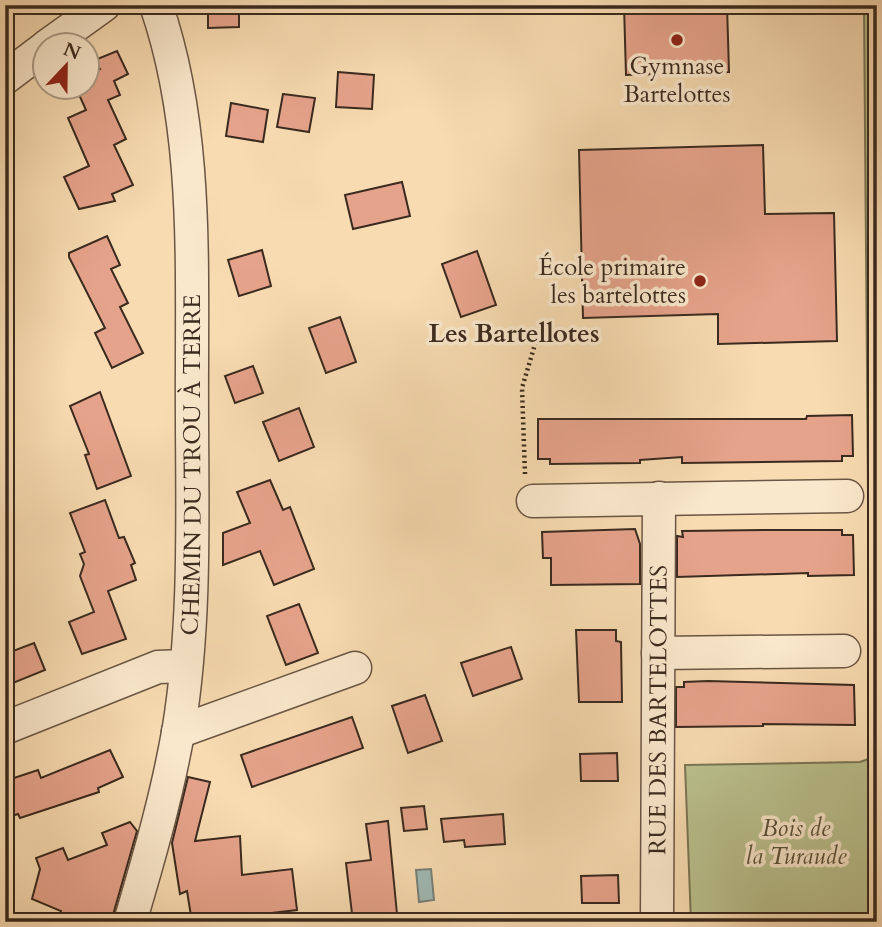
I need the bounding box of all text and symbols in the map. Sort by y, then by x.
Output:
north arrow [32,32,102,102]
marker: Gymnase Bartelottes [669,32,685,48]
text: N [59,36,85,66]
place label: Gymnase Bartelottes [623,50,731,111]
place label: École primaire les bartelottes [538,251,686,312]
marker: École primaire les bartelottes [692,273,708,289]
street label: CHEMIN DU TROU À TERRE [173,294,209,637]
district label: Les Bartellotes [428,316,600,351]
street label: RUE DES BARTELOTTES [641,565,676,855]
park label: Bois de la Turaude [746,812,847,873]

